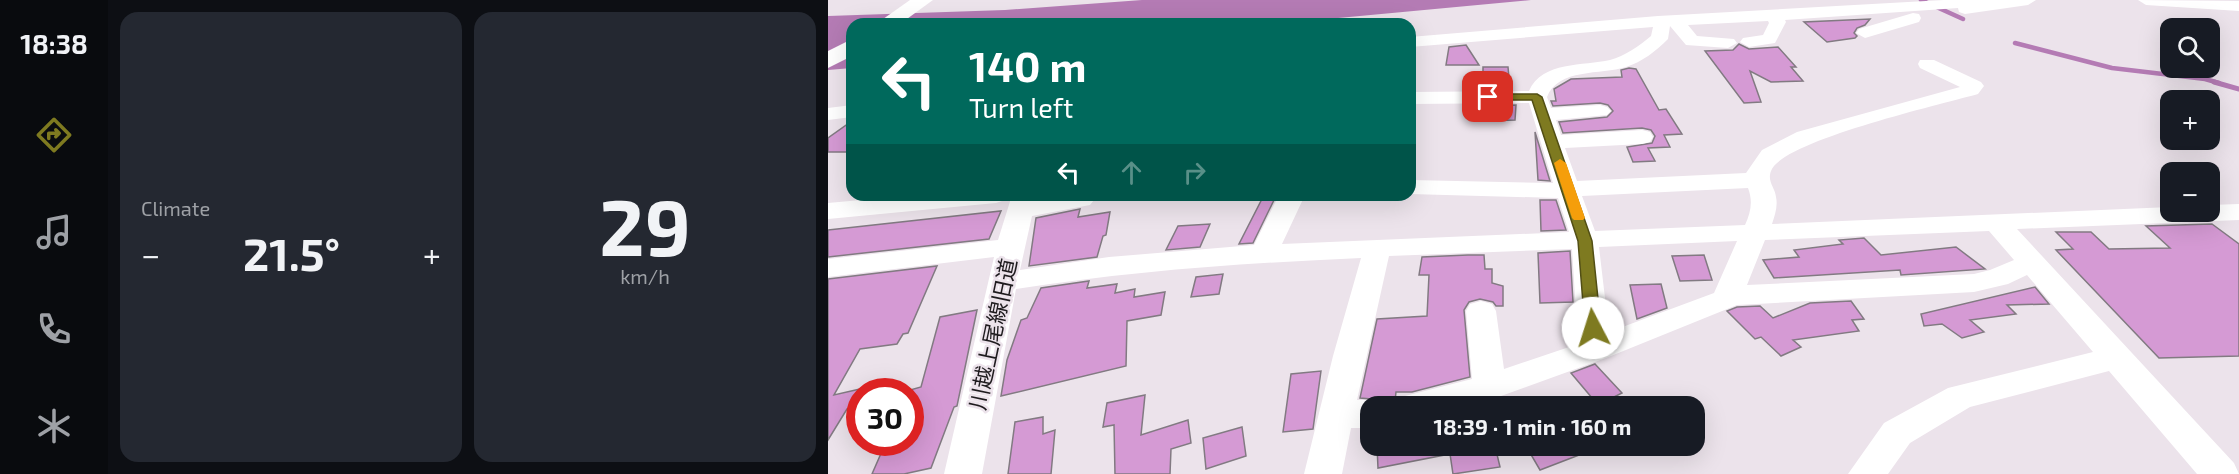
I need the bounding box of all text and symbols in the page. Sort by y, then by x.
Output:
map controls [2160,18,2220,222]
button: search [2160,18,2220,78]
text: 18:38 [20,27,88,59]
text: 140 m [969,40,1086,90]
icon: left [870,42,948,120]
pin [1462,71,1513,122]
icon: arrive [1471,80,1504,113]
button: + [2160,90,2220,150]
text: Turn left [969,91,1073,123]
icon: directions [33,114,75,156]
icon: left [1052,156,1085,189]
icon: ahead [1115,156,1148,189]
icon: right [1178,156,1211,189]
button: − [2160,162,2220,222]
text: 29 [599,178,691,272]
text: Climate [141,196,210,220]
icon: music [33,211,75,253]
text: 21.5° [243,226,340,280]
text: − [141,234,160,274]
text: + [423,234,441,274]
street label: 川越上尾線旧道 [963,256,1021,412]
text: km/h [620,264,670,288]
position arrow [1561,296,1625,360]
icon: phone [33,308,75,350]
speed limit sign: 30 [846,378,924,456]
icon: climate [33,405,75,447]
text: 18:39 · 1 min · 160 m [1434,413,1631,439]

